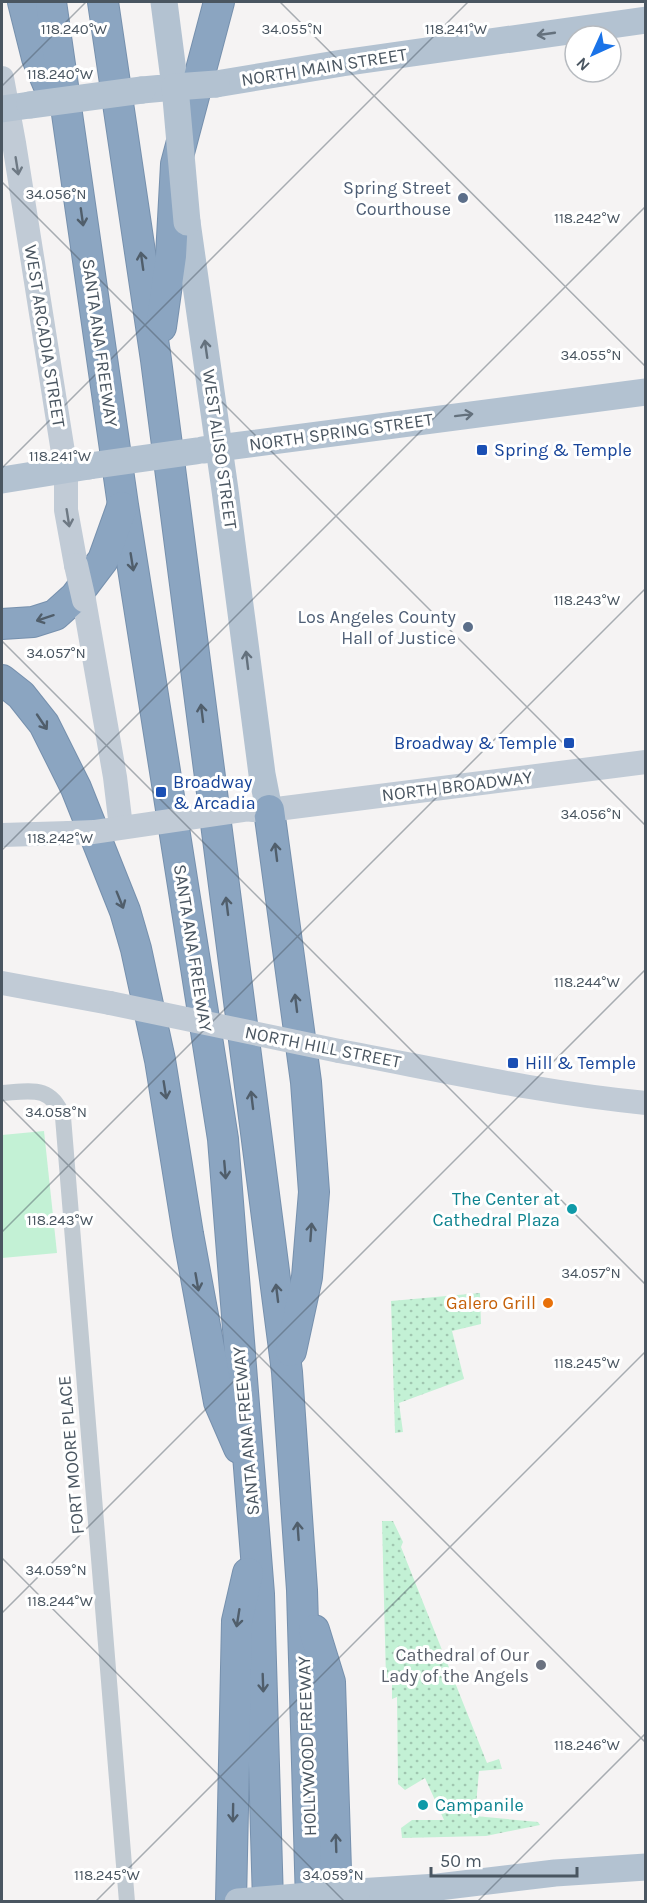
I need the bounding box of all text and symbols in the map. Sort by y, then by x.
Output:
text: 118.240°W [41,20,108,38]
text: 34.055°N [261,20,323,38]
text: 118.241°W [425,20,488,38]
north arrow [563,24,623,84]
one-way arrow [537,29,556,40]
street label: NORTH MAIN STREET [239,43,409,91]
text: N [572,53,594,75]
text: 118.240°W [27,65,94,83]
one-way arrow [12,155,23,175]
place label: Spring Street Courthouse [343,177,451,220]
text: 34.056°N [25,185,87,203]
marker: Spring Street Courthouse [456,191,470,205]
one-way arrow [77,207,88,227]
text: 118.242°W [554,209,621,227]
street label: WEST ARCADIA STREET [20,243,70,429]
one-way arrow [136,251,147,271]
street label: SANTA ANA FREEWAY [77,257,123,429]
one-way arrow [201,339,212,359]
text: 34.055°N [560,346,622,364]
street label: WEST ALISO STREET [198,368,242,530]
street label: NORTH SPRING STREET [248,408,434,456]
one-way arrow [454,409,474,420]
place label: Spring & Temple [494,439,632,461]
marker: Spring & Temple [475,443,489,457]
text: 118.241°W [29,447,92,465]
one-way arrow [62,508,73,527]
one-way arrow [127,552,138,572]
text: 118.243°W [554,591,621,609]
place label: Los Angeles County Hall of Justice [298,606,457,649]
one-way arrow [36,614,55,625]
marker: Los Angeles County Hall of Justice [461,620,475,634]
text: 34.057°N [26,644,86,662]
one-way arrow [241,650,252,670]
one-way arrow [196,703,207,723]
one-way arrow [36,713,48,730]
place label: Broadway & Temple [394,732,557,754]
marker: Broadway & Temple [562,736,576,750]
street label: NORTH BROADWAY [380,766,534,806]
place label: Broadway & Arcadia [173,771,256,814]
marker: Broadway & Arcadia [154,785,168,799]
text: 34.056°N [560,805,622,823]
text: 118.242°W [27,829,94,847]
one-way arrow [270,843,281,862]
street label: SANTA ANA FREEWAY [169,862,217,1034]
one-way arrow [116,890,127,909]
one-way arrow [221,897,232,917]
text: 118.244°W [554,973,620,991]
one-way arrow [290,994,301,1014]
street label: NORTH HILL STREET [243,1021,403,1073]
place label: Hill & Temple [525,1052,636,1074]
marker: Hill & Temple [506,1056,520,1070]
one-way arrow [159,1079,170,1099]
one-way arrow [246,1090,257,1110]
text: 34.058°N [25,1103,87,1121]
one-way arrow [220,1160,231,1180]
place label: The Center at Cathedral Plaza [432,1188,560,1231]
marker: The Center at Cathedral Plaza [565,1202,579,1216]
text: 118.243°W [27,1211,94,1229]
one-way arrow [306,1222,317,1242]
text: 34.057°N [561,1264,621,1282]
one-way arrow [192,1272,203,1291]
one-way arrow [271,1284,282,1303]
place label: Galero Grill [446,1292,536,1314]
marker: Galero Grill [541,1296,555,1310]
street label: SANTA ANA FREEWAY [228,1345,264,1516]
text: 118.245°W [554,1354,621,1372]
street label: FORT MOORE PLACE [53,1375,89,1535]
one-way arrow [292,1522,303,1542]
text: 34.059°N [25,1561,87,1579]
text: 118.244°W [27,1592,93,1610]
one-way arrow [233,1608,244,1627]
place label: Cathedral of Our Lady of the Angels [381,1644,529,1687]
street label: HOLLYWOOD FREEWAY [293,1655,321,1837]
marker: Cathedral of Our Lady of the Angels [534,1658,548,1672]
one-way arrow [257,1672,268,1692]
text: 118.246°W [554,1736,621,1754]
place label: Campanile [435,1794,524,1816]
marker: Campanile [416,1798,430,1812]
one-way arrow [227,1802,238,1822]
one-way arrow [330,1834,341,1854]
scale bar [431,1840,576,1878]
text: 50 m [440,1850,482,1872]
text: 118.245°W [74,1866,141,1884]
text: 34.059°N [302,1866,364,1884]

